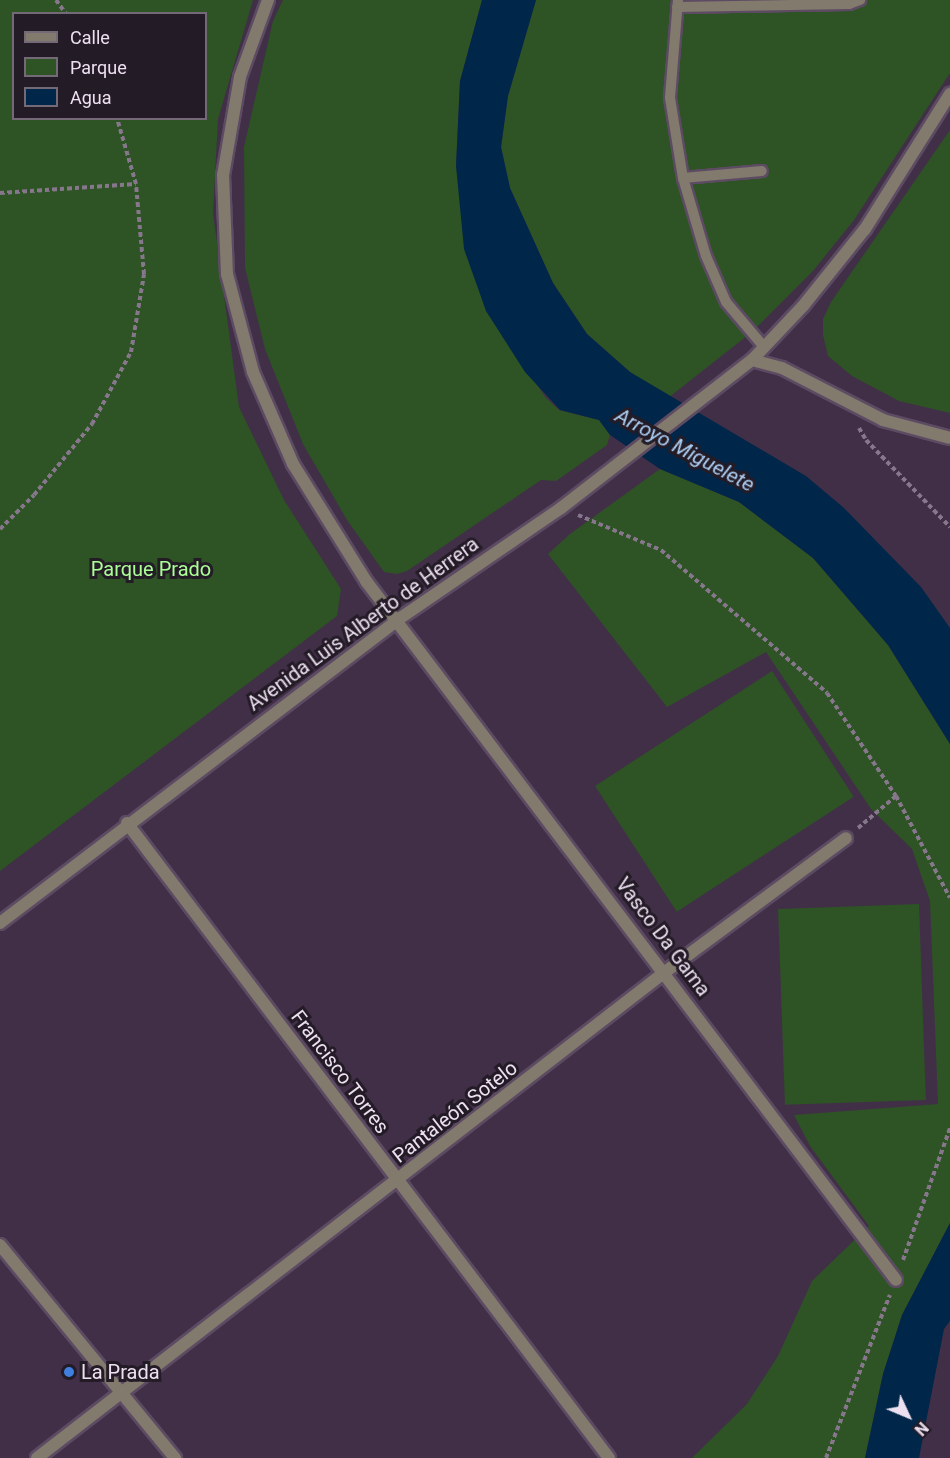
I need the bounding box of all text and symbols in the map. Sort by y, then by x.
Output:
legend [12,12,207,120]
text: Calle [70,27,110,48]
text: Parque [70,57,127,78]
text: Agua [70,87,112,108]
water label: Arroyo Miguelete [611,403,759,497]
street label: Avenida Luis Alberto de Herrera [243,532,483,716]
park label: Parque Prado [91,557,211,581]
street label: Vasco Da Gama [611,873,715,1001]
street label: Francisco Torres [286,1006,394,1138]
street label: Pantaleón Sotelo [388,1056,522,1168]
place label: La Prada [81,1360,160,1384]
marker: La Prada [62,1365,76,1379]
north arrow [878,1386,938,1446]
text: N [911,1418,932,1440]

